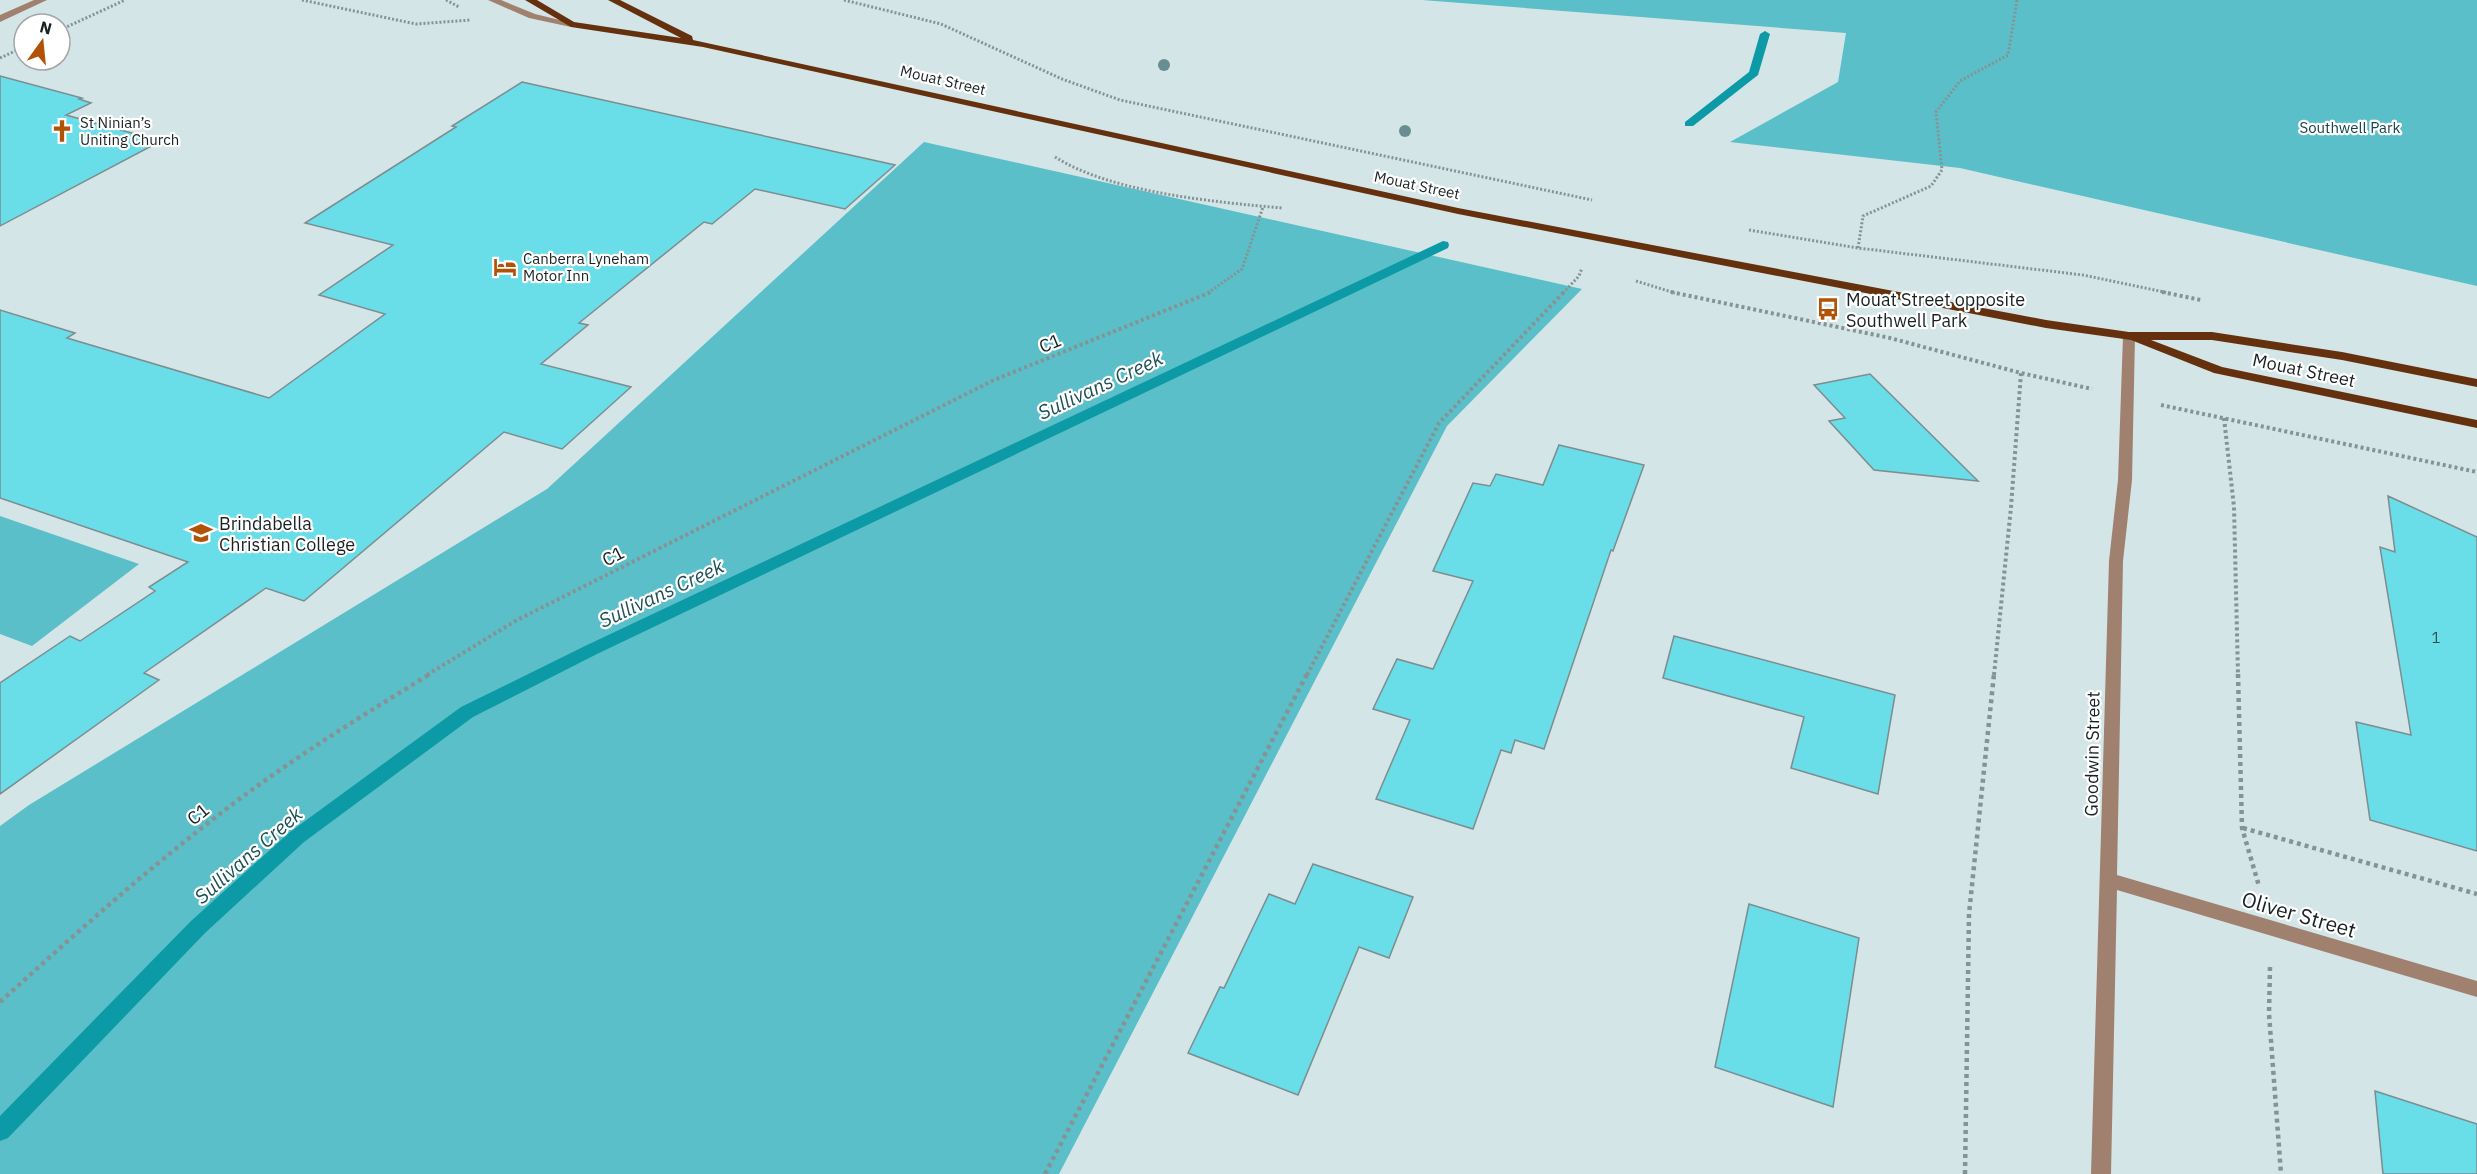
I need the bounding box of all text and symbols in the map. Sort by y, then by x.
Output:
north arrow [12,12,72,72]
text: N [38,16,54,39]
street label: Mouat Street [898,61,988,99]
place label: St Ninian’s Uniting Church [80,113,179,149]
church icon: St Ninian’s Uniting Church [49,118,75,144]
park label: Southwell Park [2299,118,2401,137]
street label: Mouat Street [1372,167,1462,203]
place label: Canberra Lyneham Motor Inn [523,249,649,285]
hotel icon: Canberra Lyneham Motor Inn [492,254,518,280]
place label: Mouat Street opposite Southwell Park [1846,288,2025,332]
bus stop icon: Mouat Street opposite Southwell Park [1815,296,1841,322]
street label: C1 [1036,328,1064,358]
water label: Sullivans Creek [1033,344,1168,426]
street label: Mouat Street [2251,348,2357,392]
place label: Brindabella Christian College [219,512,355,556]
school or university icon: Brindabella Christian College [188,520,214,546]
street label: C1 [598,541,628,571]
water label: Sullivans Creek [594,552,729,634]
house number: 1 [2431,628,2441,647]
street label: Goodwin Street [2079,691,2105,817]
street label: C1 [182,798,214,830]
water label: Sullivans Creek [188,800,308,910]
street label: Oliver Street [2239,884,2359,944]

